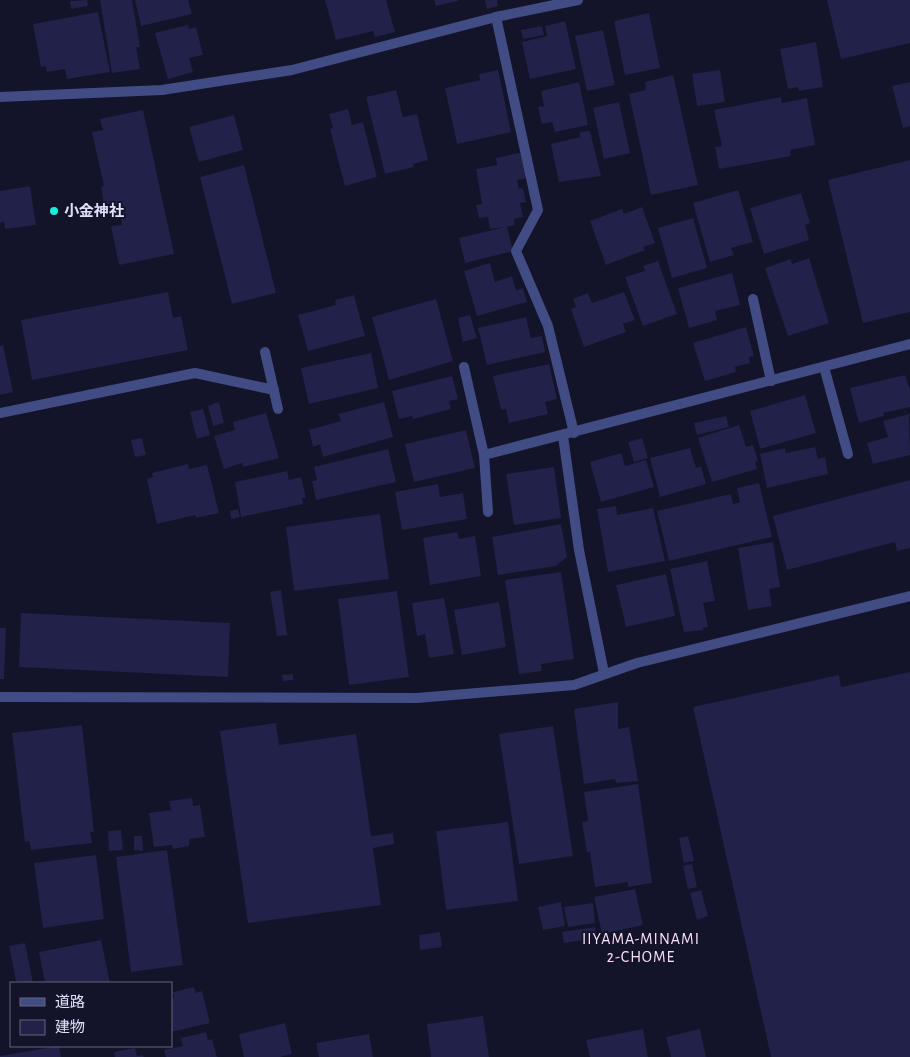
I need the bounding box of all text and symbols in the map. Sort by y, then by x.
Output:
place label: 小金神社 [64,202,124,219]
marker: 小金神社 [48,205,60,217]
district label: IIYAMA-MINAMI 2-CHOME [582,931,700,965]
legend [10,982,172,1047]
text: 道路 [55,994,85,1010]
text: 建物 [55,1019,85,1035]

